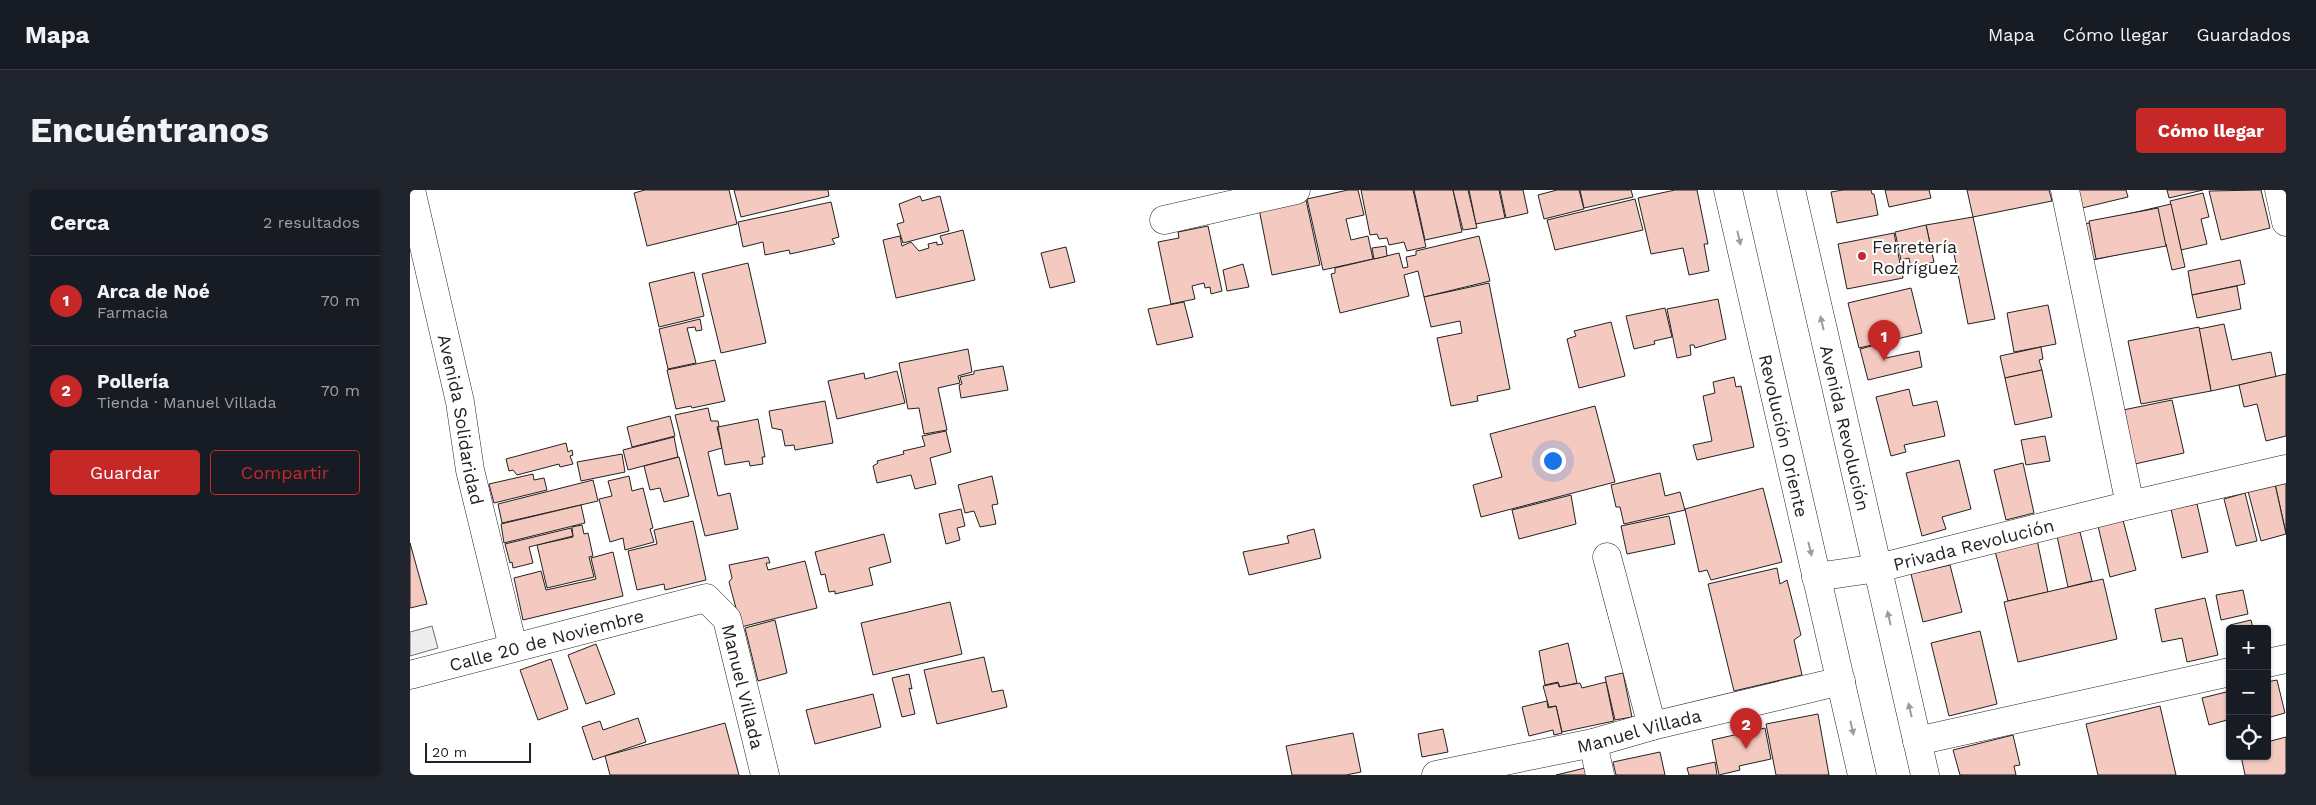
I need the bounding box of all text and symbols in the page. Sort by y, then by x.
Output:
text: Mapa [25,21,90,49]
text: Mapa [1988,24,2035,45]
text: Cómo llegar [2063,24,2169,45]
text: Guardados [2197,24,2291,45]
button: Cómo llegar [2136,108,2286,153]
text: Encuéntranos [30,109,269,151]
text: Cerca [50,210,109,235]
text: 2 resultados [263,213,360,232]
one-way arrow [1735,230,1743,246]
place label: Ferretería Rodríguez [1872,236,1959,278]
marker: Ferretería Rodríguez [1856,250,1868,262]
text: Arca de Noé [97,280,210,303]
text: 1 [63,291,69,310]
text: 70 m [321,291,360,310]
text: Farmacia [97,303,168,322]
one-way arrow [1818,316,1826,331]
pin: 1 [1868,320,1900,361]
street label: Avenida Solidaridad [434,332,489,507]
street label: Avenida Revolución [1816,343,1875,513]
street label: Revolución Oriente [1755,352,1813,519]
text: Pollería [97,370,169,393]
text: 2 [61,381,71,400]
text: 70 m [321,381,360,400]
text: Tienda · Manuel Villada [97,393,277,412]
your location [1540,448,1566,474]
button: Guardar [50,450,200,495]
button: Compartir [210,450,360,495]
street label: Privada Revolución [1891,514,2056,574]
one-way arrow [1806,542,1814,557]
street label: Calle 20 de Noviembre [447,604,646,675]
one-way arrow [1885,611,1893,626]
street label: Manuel Villada [718,622,769,751]
map controls [2226,625,2271,760]
button: + [2226,625,2271,670]
button: − [2226,670,2271,715]
one-way arrow [1906,703,1914,718]
street label: Manuel Villada [1575,704,1703,757]
pin: 2 [1730,708,1762,749]
button: locate [2226,715,2271,760]
one-way arrow [1848,721,1856,737]
scale bar [425,740,531,763]
text: 20 m [432,744,467,760]

